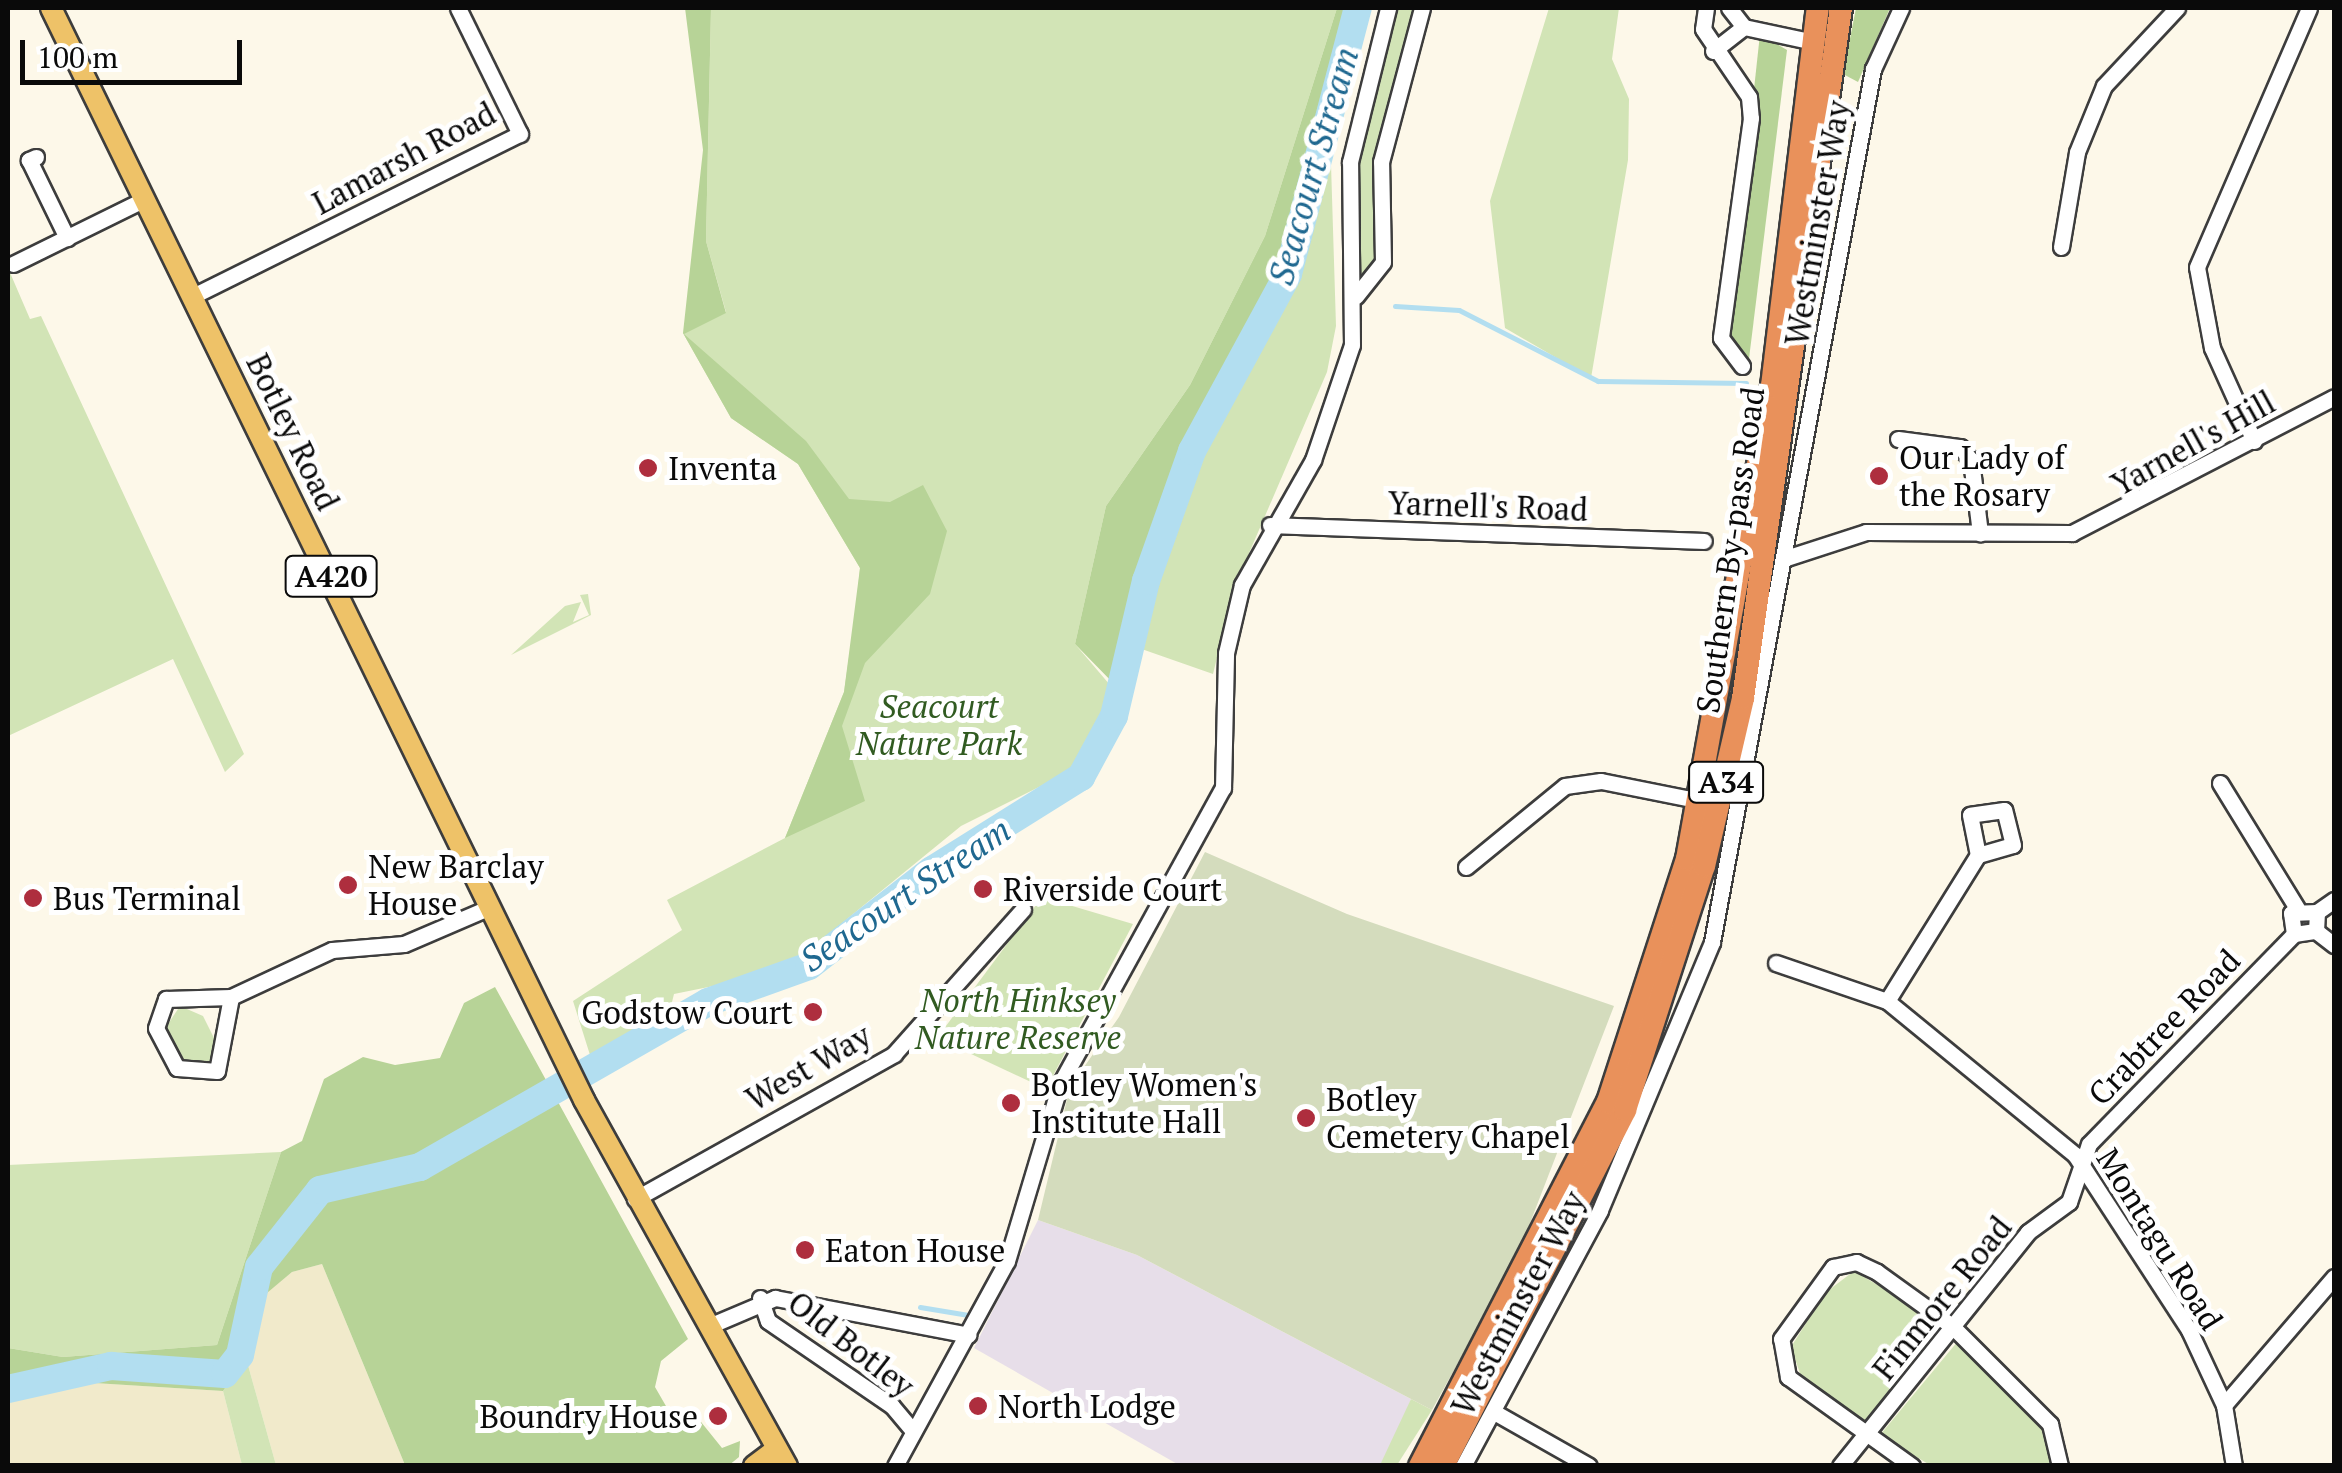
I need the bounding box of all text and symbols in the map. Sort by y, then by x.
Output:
scale bar [25,20,248,82]
text: 100 m [37,37,118,77]
water label: Seacourt Stream [1259,43,1367,289]
street label: Lamarsh Road [306,94,502,222]
street label: Westminster Way [1777,98,1857,348]
street label: Botley Road [239,347,347,517]
street label: Yarnell's Hill [2105,382,2281,504]
street label: Southern By-pass Road [1688,384,1772,716]
place label: Our Lady of the Rosary [1899,439,2065,514]
place label: Inventa [668,449,777,487]
marker: Inventa [637,457,659,479]
marker: Our Lady of the Rosary [1868,465,1890,487]
street label: Yarnell's Road [1387,483,1589,529]
road number: A420 [284,551,378,601]
park label: Seacourt Nature Park [856,688,1022,763]
road number: A34 [1686,757,1766,807]
water label: Seacourt Stream [792,808,1018,980]
place label: New Barclay House [368,848,544,923]
place label: Riverside Court [1003,870,1222,908]
marker: New Barclay House [337,874,359,896]
marker: Riverside Court [972,878,994,900]
place label: Bus Terminal [53,879,241,917]
marker: Bus Terminal [22,887,44,909]
street label: Crabtree Road [2080,941,2248,1113]
park label: North Hinksey Nature Reserve [915,982,1121,1057]
place label: Godstow Court [581,993,793,1031]
marker: Godstow Court [802,1001,824,1023]
street label: West Way [739,1016,877,1118]
place label: Botley Women's Institute Hall [1031,1066,1257,1141]
place label: Botley Cemetery Chapel [1326,1081,1570,1156]
marker: Botley Women's Institute Hall [1000,1092,1022,1114]
marker: Botley Cemetery Chapel [1295,1107,1317,1129]
street label: Montagu Road [2089,1141,2231,1337]
street label: Westminster Way [1443,1185,1593,1421]
street label: Finmore Road [1864,1209,2020,1387]
place label: Eaton House [825,1231,1005,1269]
marker: Eaton House [794,1239,816,1261]
street label: Old Botley [780,1283,922,1405]
place label: North Lodge [998,1387,1176,1425]
marker: North Lodge [967,1395,989,1417]
place label: Boundry House [479,1397,698,1435]
marker: Boundry House [707,1405,729,1427]

